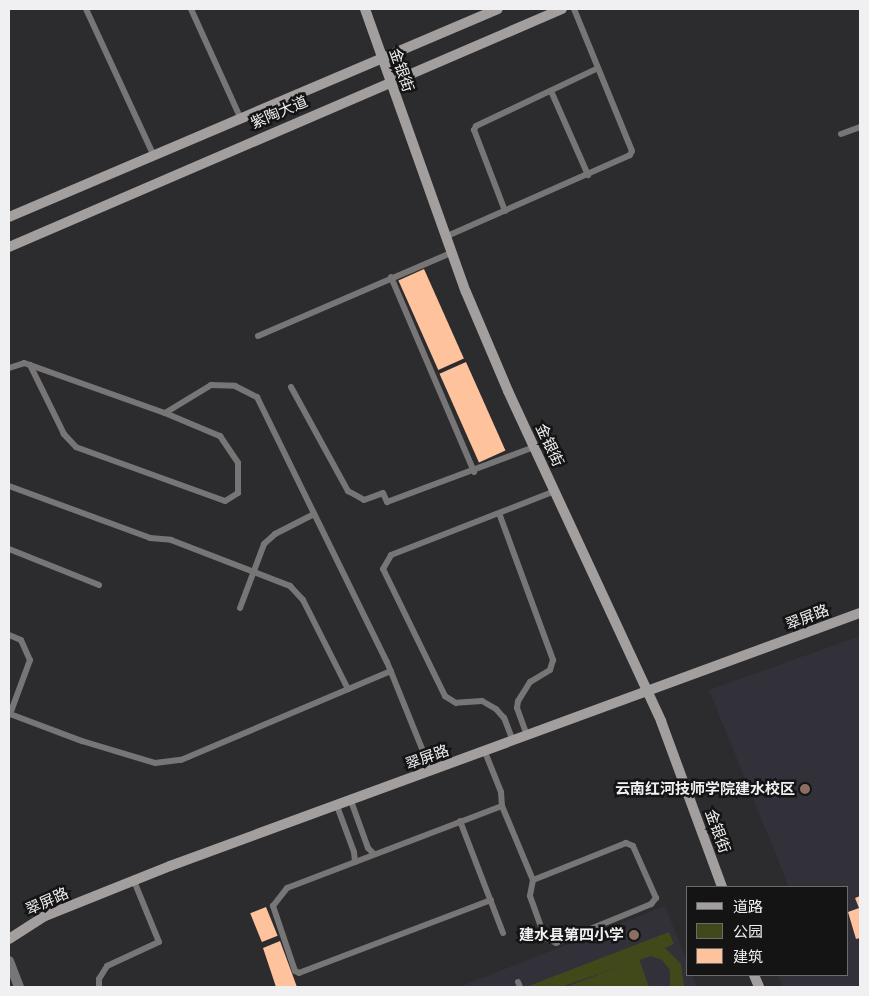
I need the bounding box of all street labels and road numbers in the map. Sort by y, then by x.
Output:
street label: 金银街 [386,46,418,94]
street label: 紫陶大道 [248,92,310,132]
street label: 金银街 [532,421,568,469]
street label: 翠屏路 [783,601,831,633]
street label: 翠屏路 [403,741,451,773]
street label: 金银街 [702,807,734,855]
street label: 翠屏路 [23,884,71,918]

